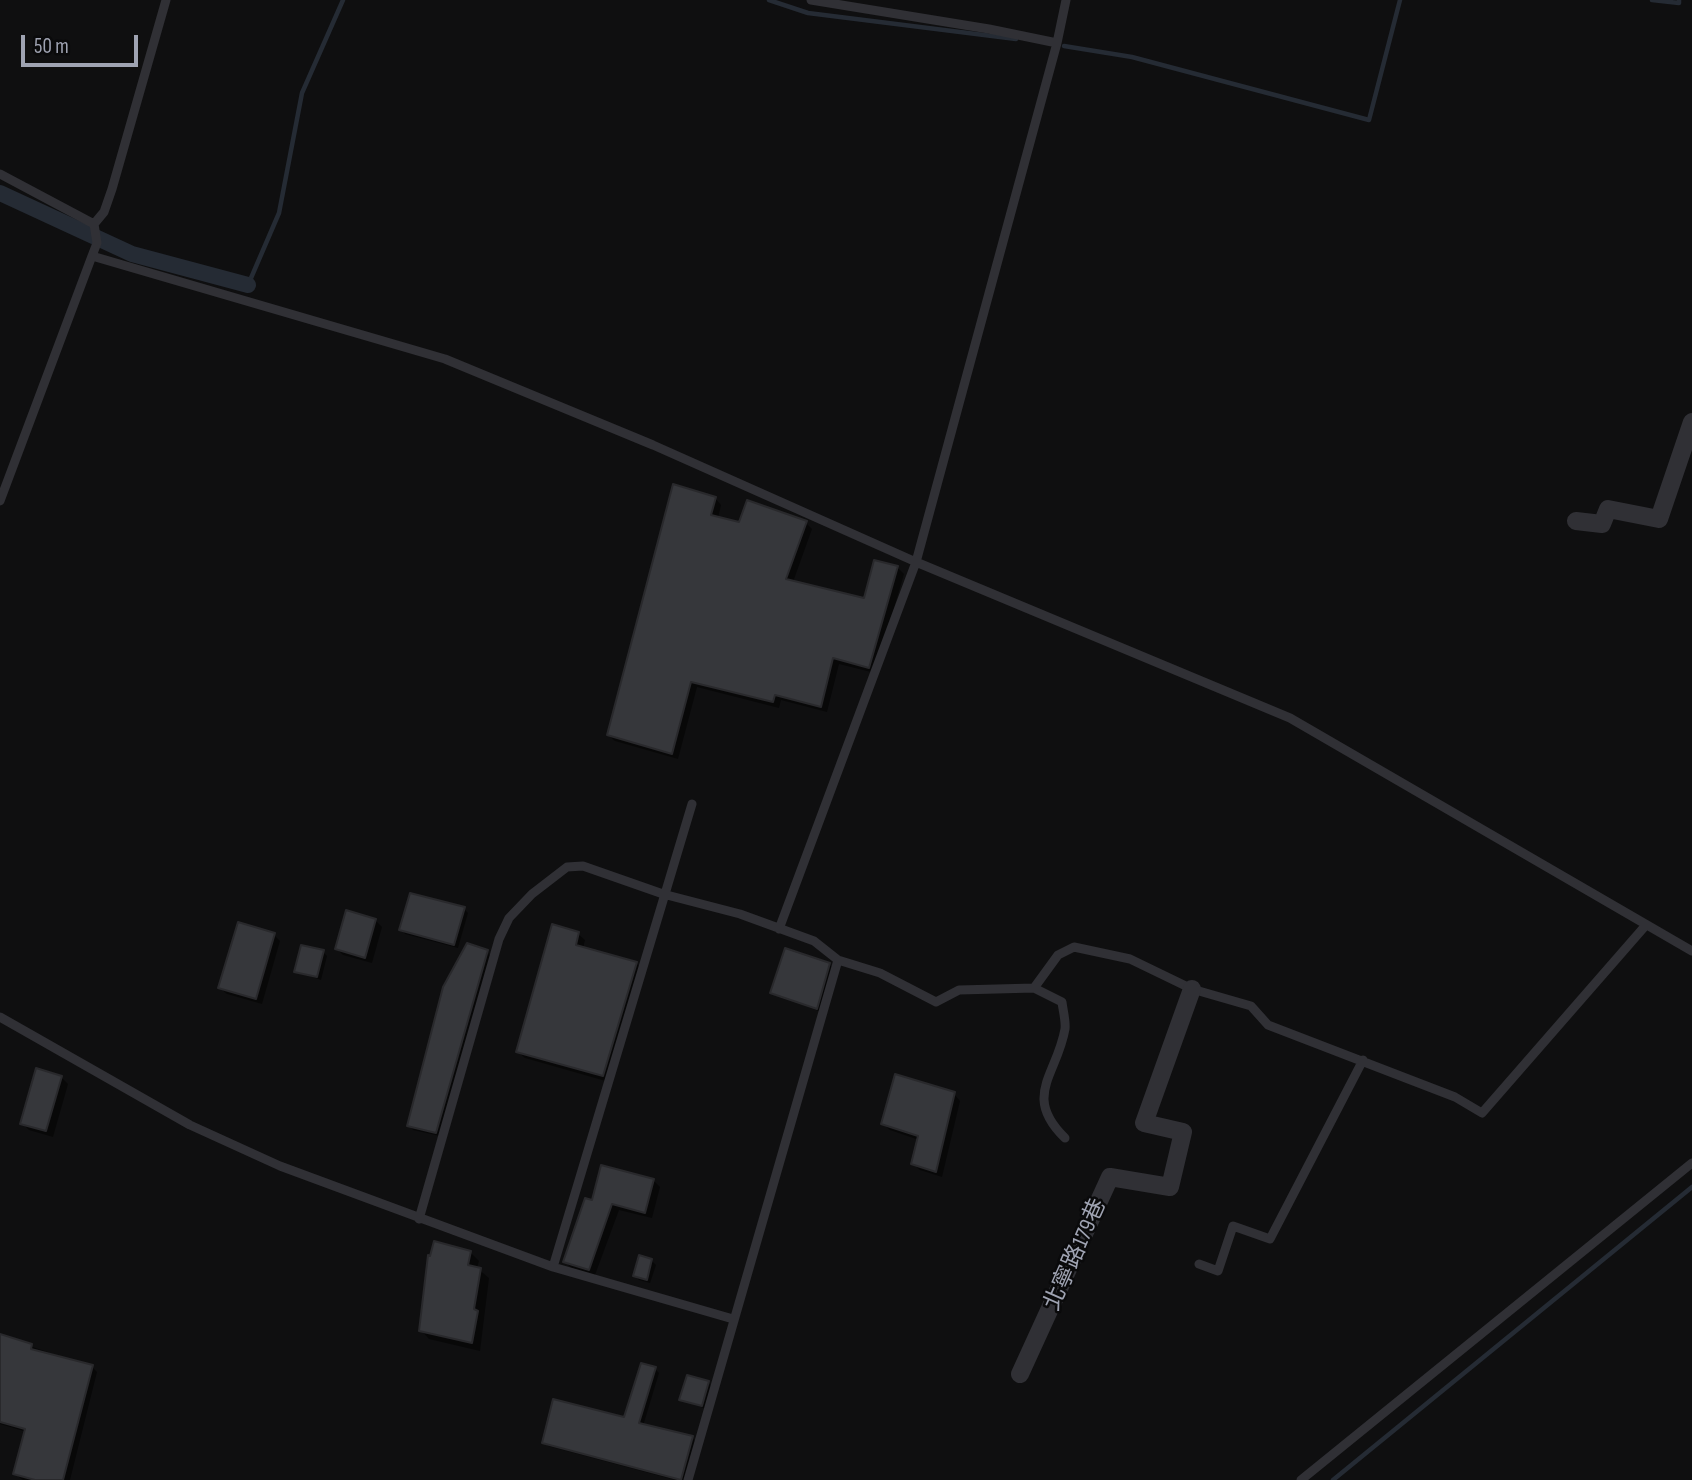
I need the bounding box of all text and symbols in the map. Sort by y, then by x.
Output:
scale bar [24,21,142,65]
text: 50 m [34,34,69,59]
street label: 北寧路179巷 [1039,1195,1113,1315]

